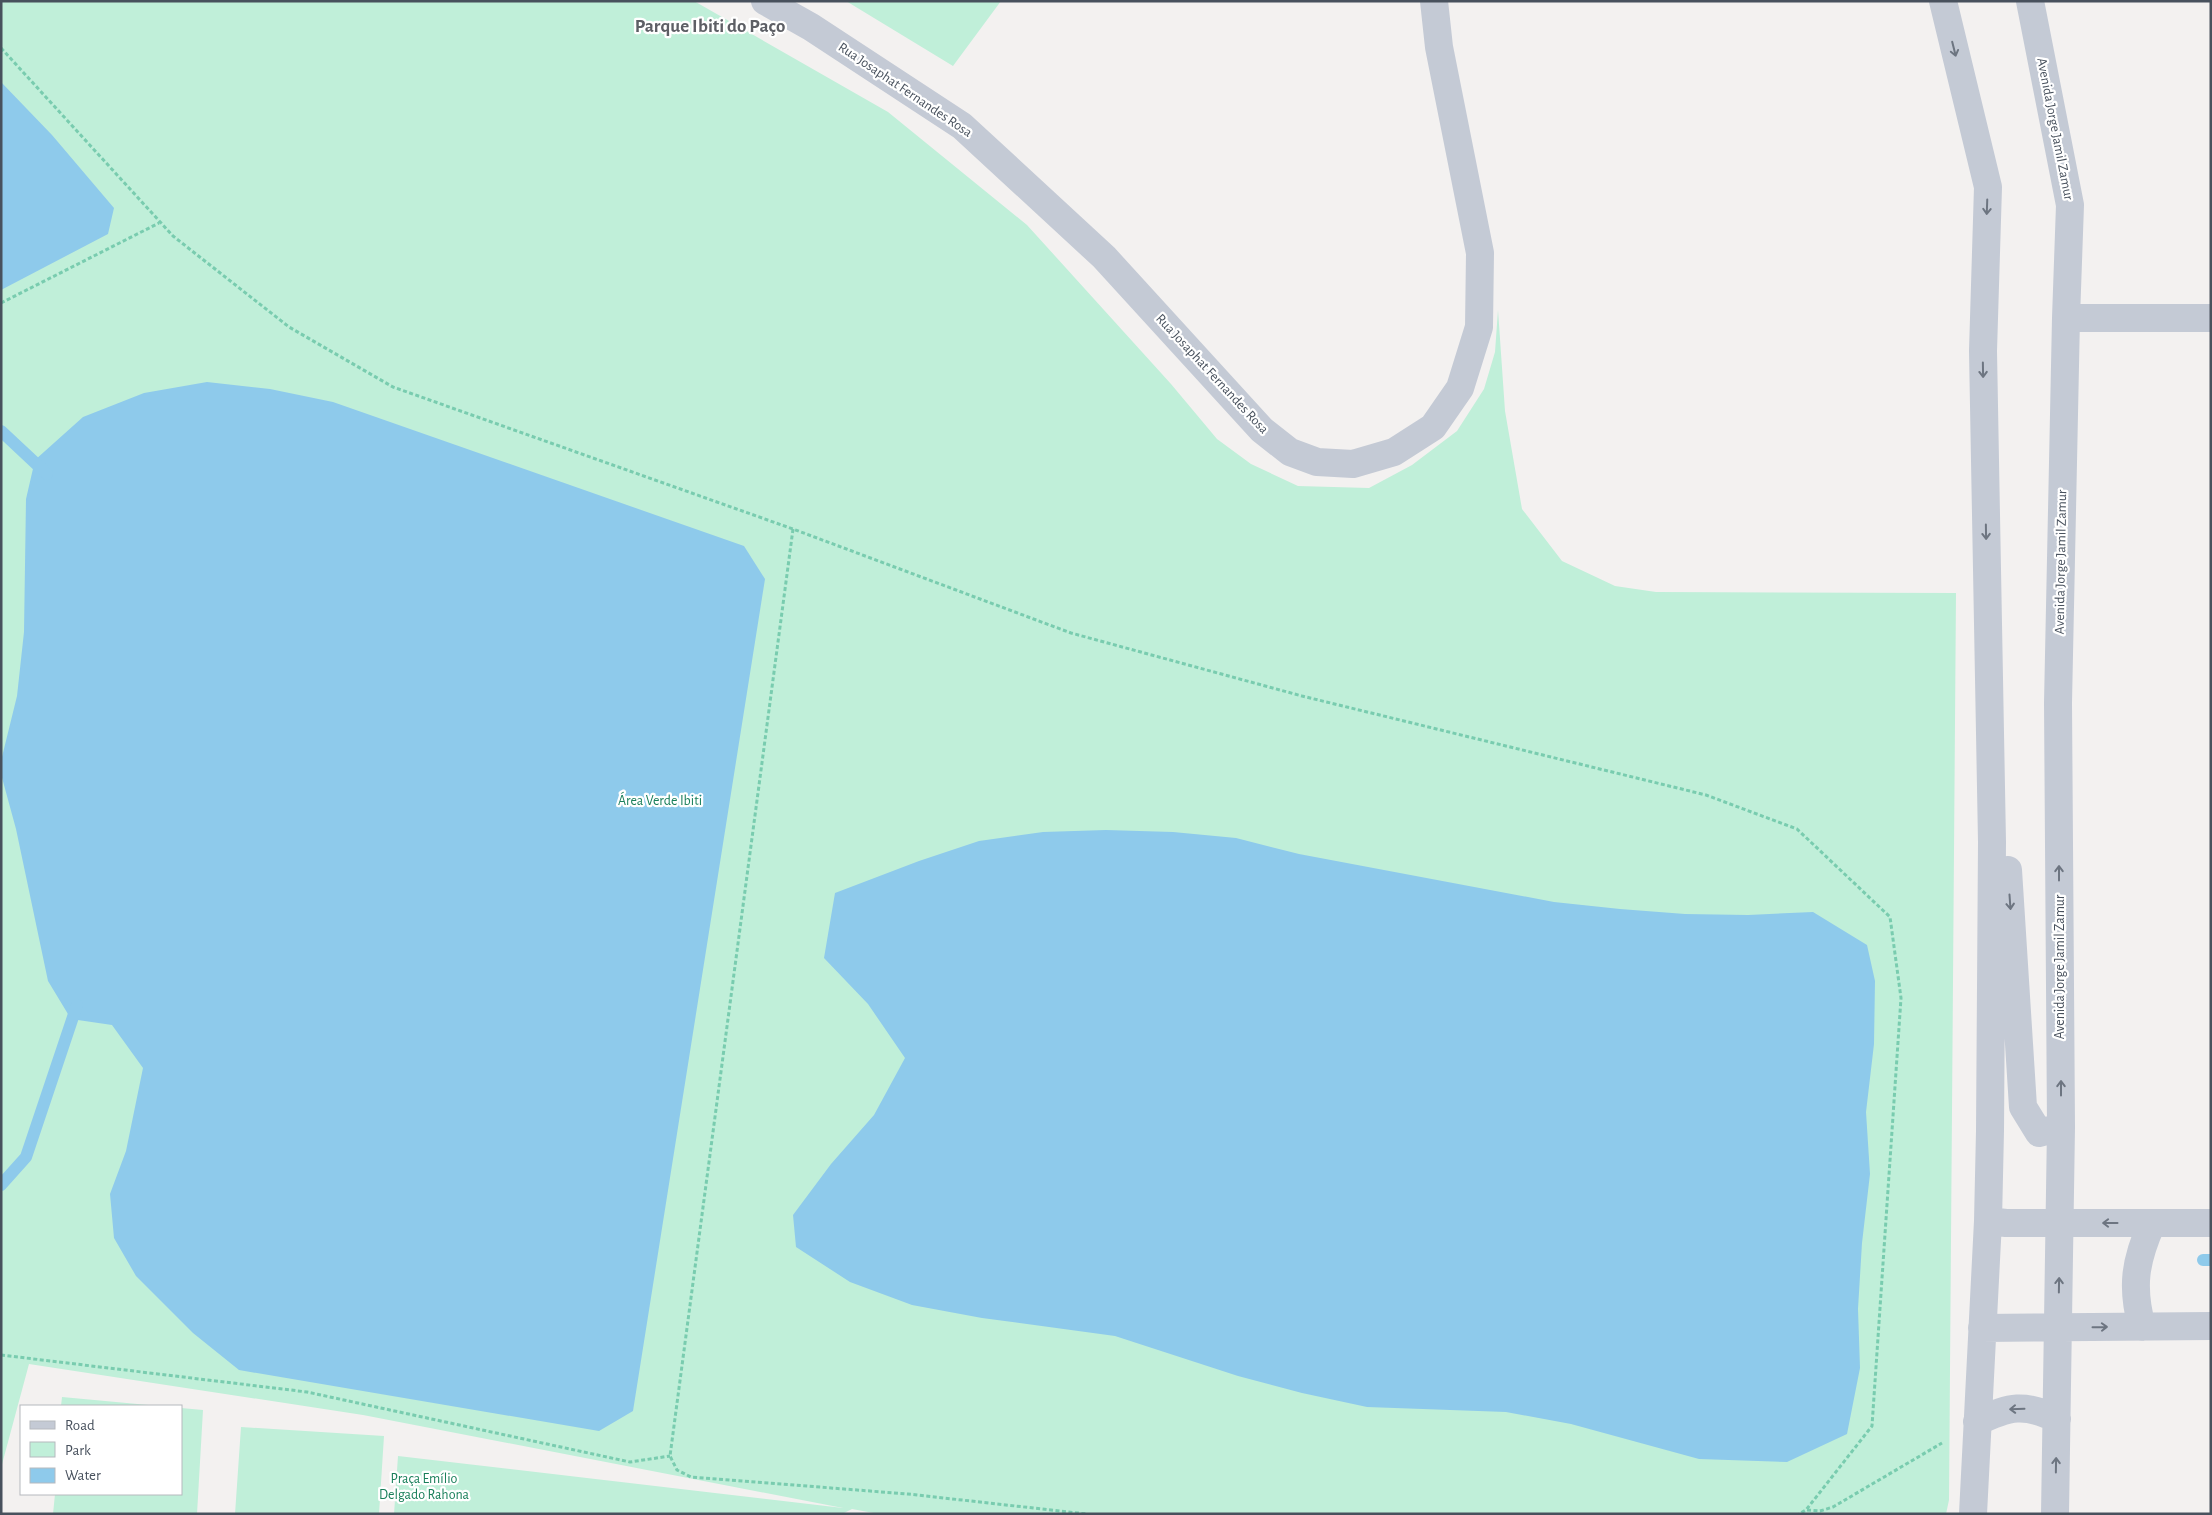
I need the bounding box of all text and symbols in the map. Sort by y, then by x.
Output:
district label: Parque Ibiti do Paço [635,17,785,36]
street label: Rua Josaphat Fernandes Rosa [836,40,975,140]
one-way arrow [1950,40,1959,56]
street label: Avenida Jorge Jamil Zamur [2034,57,2076,202]
one-way arrow [1983,199,1992,215]
street label: Rua Josaphat Fernandes Rosa [1153,311,1271,437]
one-way arrow [1979,361,1988,377]
street label: Avenida Jorge Jamil Zamur [2053,489,2069,634]
one-way arrow [1981,524,1991,540]
park label: Área Verde Ibiti [618,791,702,808]
one-way arrow [2055,865,2064,881]
one-way arrow [2006,894,2015,910]
street label: Avenida Jorge Jamil Zamur [2053,894,2067,1039]
one-way arrow [2056,1080,2066,1096]
one-way arrow [2102,1218,2118,1228]
one-way arrow [2054,1277,2064,1294]
one-way arrow [2092,1322,2108,1332]
one-way arrow [2009,1404,2025,1413]
legend [20,1405,182,1495]
text: Road [65,1418,95,1433]
text: Park [65,1443,91,1458]
one-way arrow [2051,1457,2061,1474]
text: Water [65,1468,101,1483]
park label: Praça Emílio Delgado Rahona [379,1472,470,1502]

